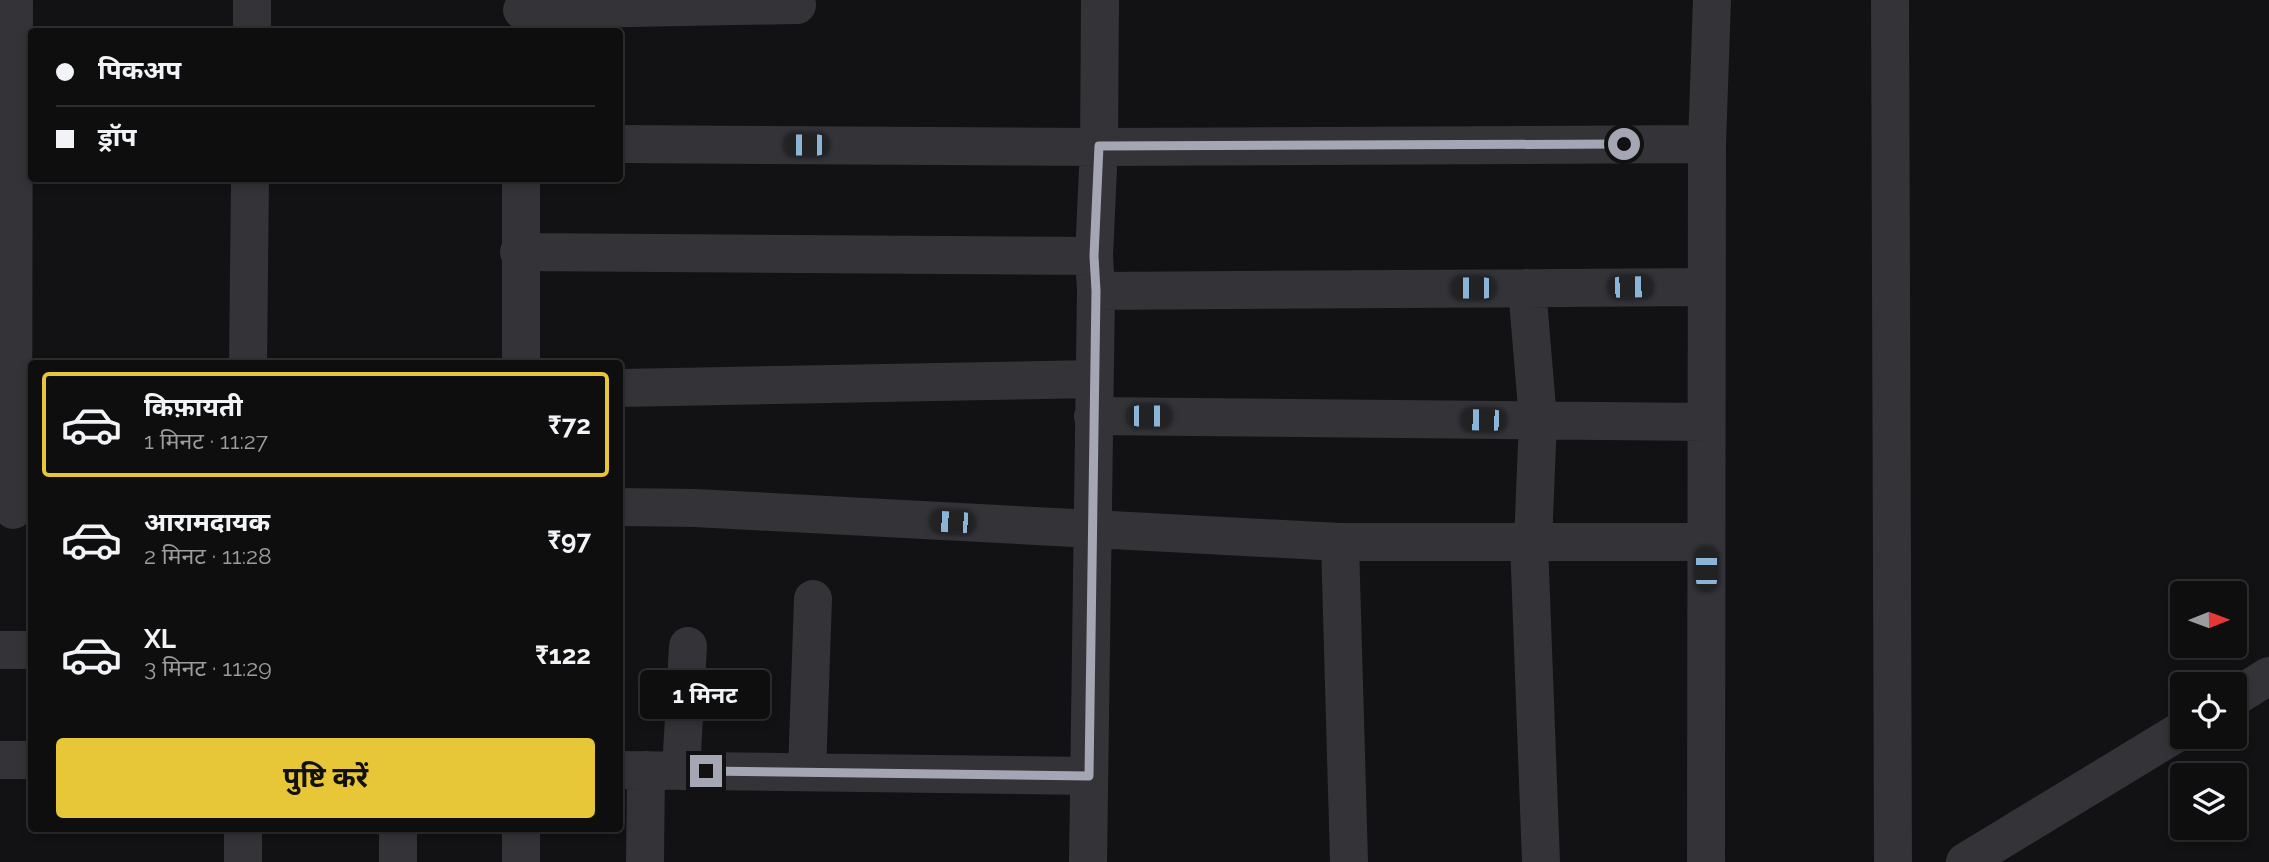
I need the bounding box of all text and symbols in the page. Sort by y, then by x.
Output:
text: पिकअप [98,55,181,85]
text: ड्रॉप [98,122,136,152]
route start [1608,128,1640,160]
car [786,135,828,156]
car [1609,276,1652,298]
car [1453,278,1495,299]
text: किफ़ायती [144,392,243,422]
icon: car [60,393,123,456]
car [1129,406,1171,427]
car [1462,409,1505,431]
text: ₹72 [548,410,591,440]
text: 1 मिनट · 11:27 [144,427,268,454]
text: आरामदायक [144,507,270,537]
icon: car [60,508,123,571]
car [931,510,974,534]
text: ₹97 [547,525,591,555]
text: 2 मिनट · 11:28 [144,542,272,569]
car [1696,548,1717,590]
north arrow [2170,581,2247,658]
map controls [2170,581,2247,840]
icon: car [60,623,123,686]
text: XL [144,624,176,654]
text: ₹122 [535,640,591,670]
text: 3 मिनट · 11:29 [144,654,272,681]
callout: 1 मिनट [641,670,771,718]
button: locate [2170,672,2247,749]
text: 1 मिनट [672,681,738,708]
button: पुष्टि करें [56,738,595,818]
route end [690,755,722,787]
button: layers [2170,763,2247,840]

